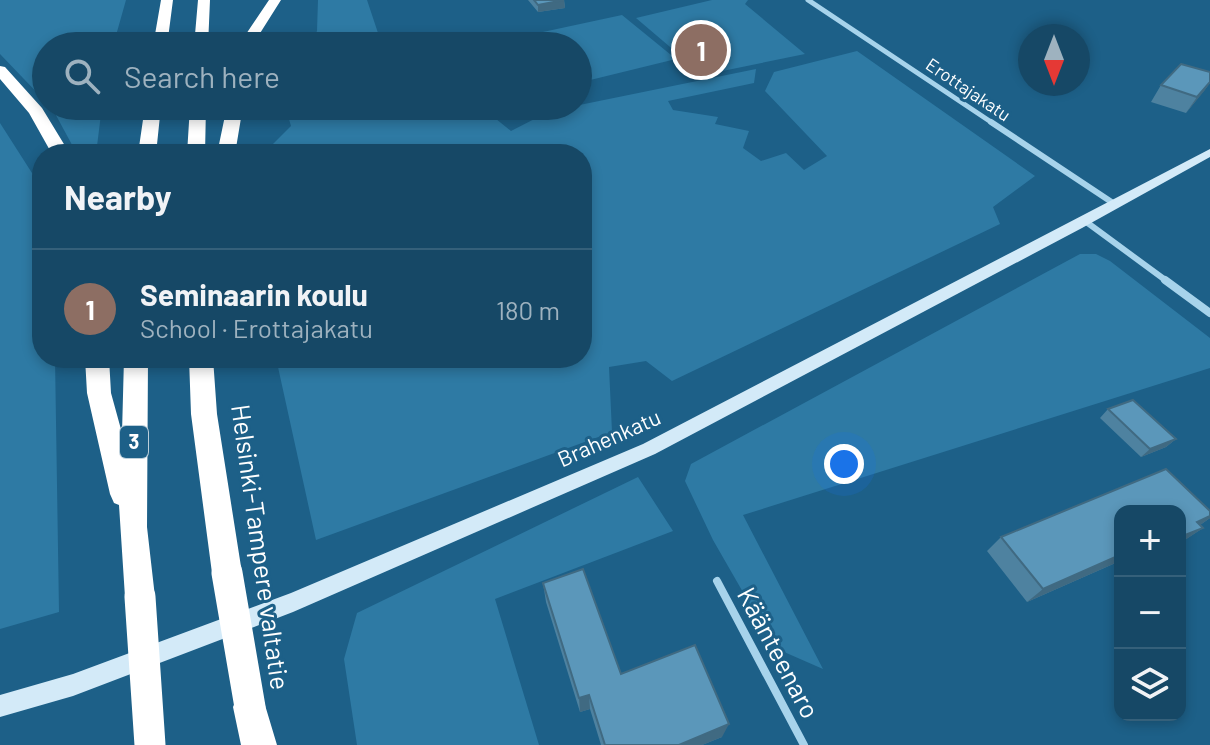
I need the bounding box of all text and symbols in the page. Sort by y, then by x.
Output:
pin: 1 [675,20,727,80]
north arrow [1018,24,1090,96]
search box [32,32,592,120]
street label: Erottajakatu [922,53,1015,125]
icon: search [60,54,104,98]
text: Search here [124,58,280,94]
text: Nearby [64,176,172,217]
text: Seminaarin koulu [140,276,368,312]
text: 1 [85,294,95,325]
text: 180 m [496,294,560,325]
text: School · Erottajakatu [140,312,373,343]
street label: Helsinki-Tampere valtatie [226,402,297,692]
street label: Brahenkatu [553,403,664,471]
road number: 3 [120,426,148,458]
your location [824,444,864,484]
map controls [1114,505,1186,721]
button: + [1114,505,1186,577]
button: − [1114,577,1186,649]
street label: Käänteenaro [732,581,827,723]
button: layers [1114,649,1186,721]

